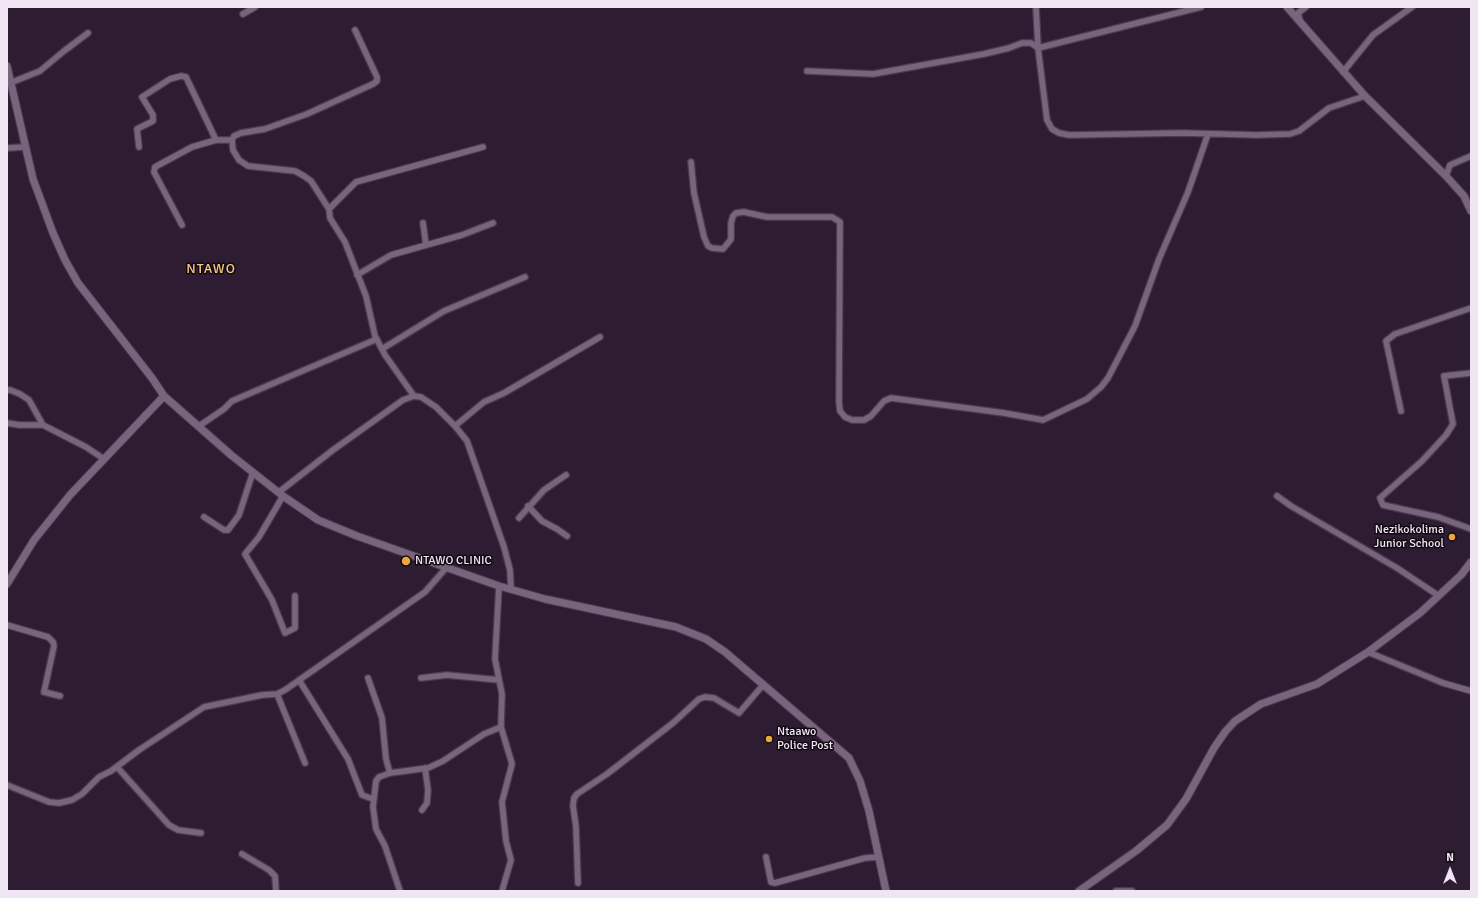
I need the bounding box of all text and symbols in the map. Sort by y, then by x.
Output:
district label: NTAWO [186,261,236,277]
place label: Nezikokolima Junior School [1374,523,1444,551]
marker: Nezikokolima Junior School [1447,532,1457,542]
place label: NTAWO CLINIC [415,554,492,568]
marker: NTAWO CLINIC [400,555,412,567]
place label: Ntaawo Police Post [777,725,833,753]
marker: Ntaawo Police Post [764,734,774,744]
north arrow [1430,850,1470,890]
text: N [1446,851,1454,864]

